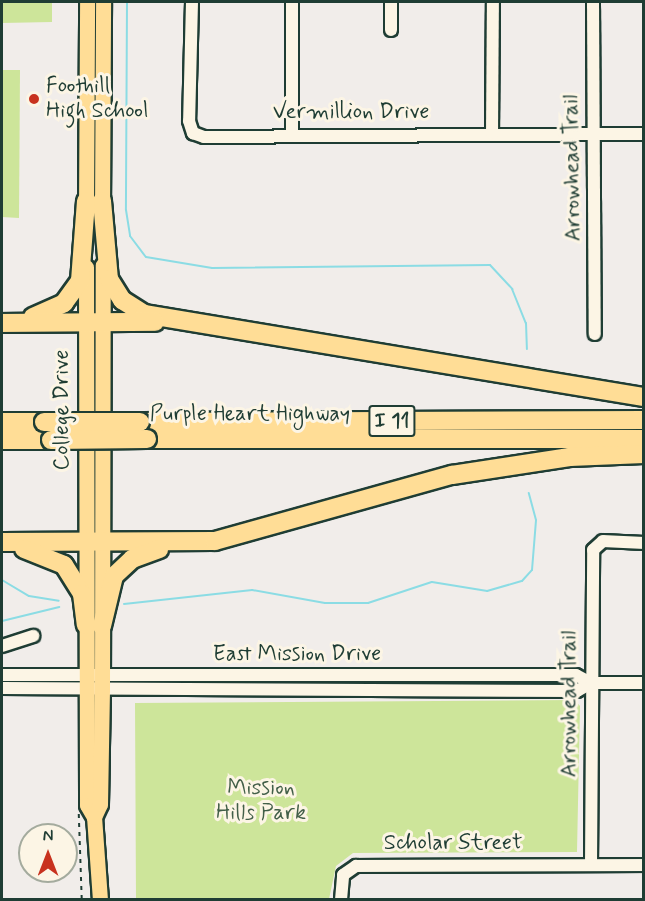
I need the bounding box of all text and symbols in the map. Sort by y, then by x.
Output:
place label: Foothill High School [46,73,149,124]
marker: Foothill High School [27,92,41,106]
street label: Arrowhead Trail [559,94,587,242]
street label: Vermillion Drive [274,100,428,126]
street label: College Drive [50,350,76,470]
street label: Purple Heart Highway [150,402,350,428]
road number: I 11 [368,403,416,439]
street label: Arrowhead Trail [557,631,583,777]
street label: East Mission Drive [214,642,380,668]
park label: Mission Hills Park [217,775,305,826]
north arrow [18,823,78,883]
text: N [43,826,53,847]
street label: Scholar Street [384,831,522,857]

